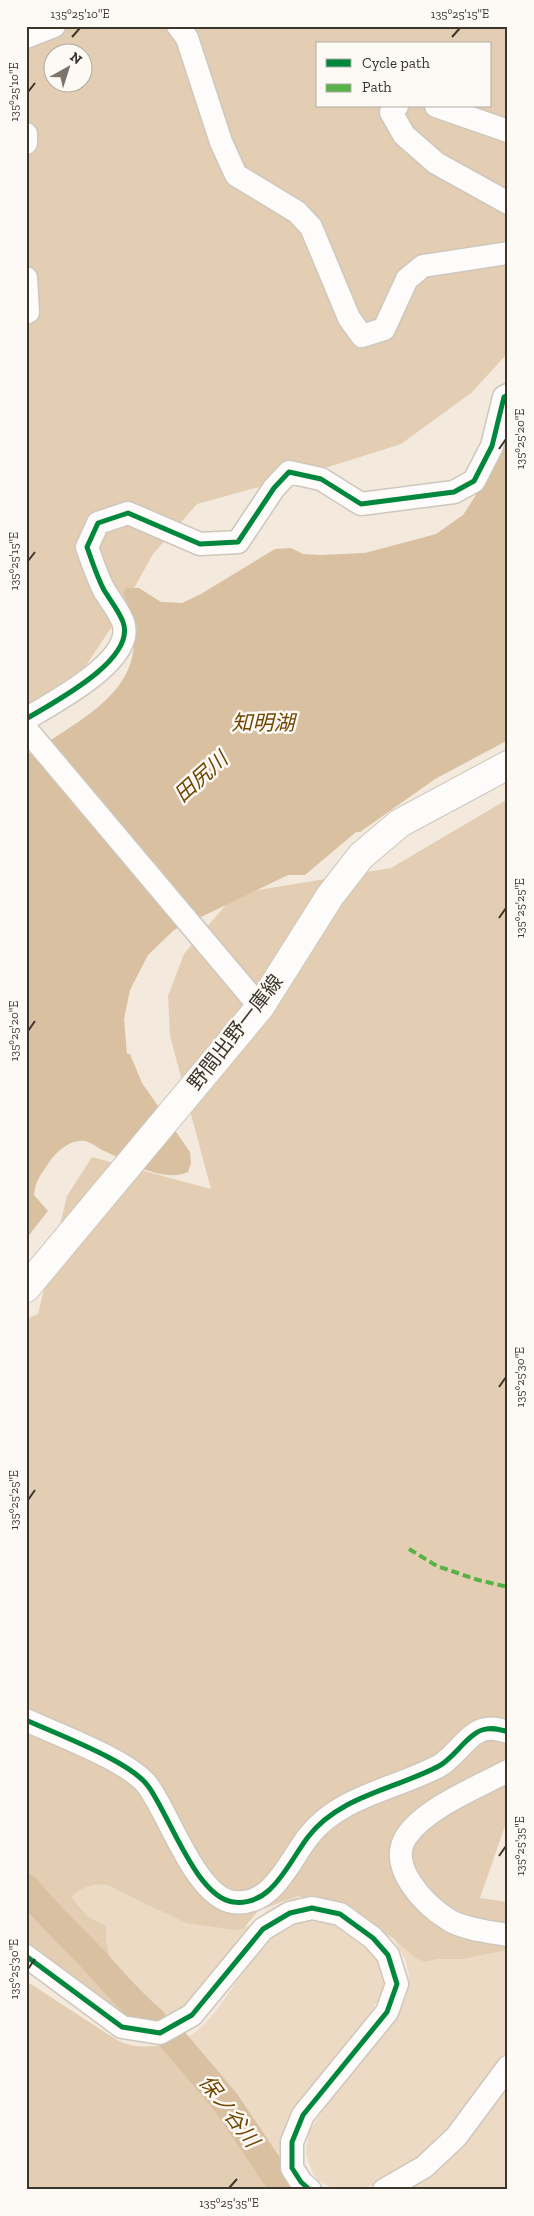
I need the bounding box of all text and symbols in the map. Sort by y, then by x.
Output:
text: 135°25'10"E [50,7,110,21]
text: 135°25'15"E [431,7,489,21]
north arrow [42,42,92,92]
legend [316,42,492,108]
text: N [66,48,86,68]
text: Cycle path [362,54,431,72]
text: 135°25'10"E [7,62,21,122]
text: Path [362,78,392,96]
text: 135°25'20"E [513,409,527,469]
text: 135°25'15"E [7,532,21,590]
water label: 知明湖 [232,710,297,735]
water label: 田尻川 [169,745,234,807]
text: 135°25'25"E [513,878,527,938]
street label: 野間出野一庫線 [182,969,288,1095]
text: 135°25'20"E [7,1001,21,1061]
text: 135°25'30"E [513,1347,527,1407]
text: 135°25'25"E [7,1470,21,1530]
text: 135°25'35"E [513,1816,527,1876]
text: 135°25'30"E [7,1939,21,1999]
water label: 保ノ谷川 [194,2070,266,2153]
text: 135°25'35"E [199,2196,259,2210]

